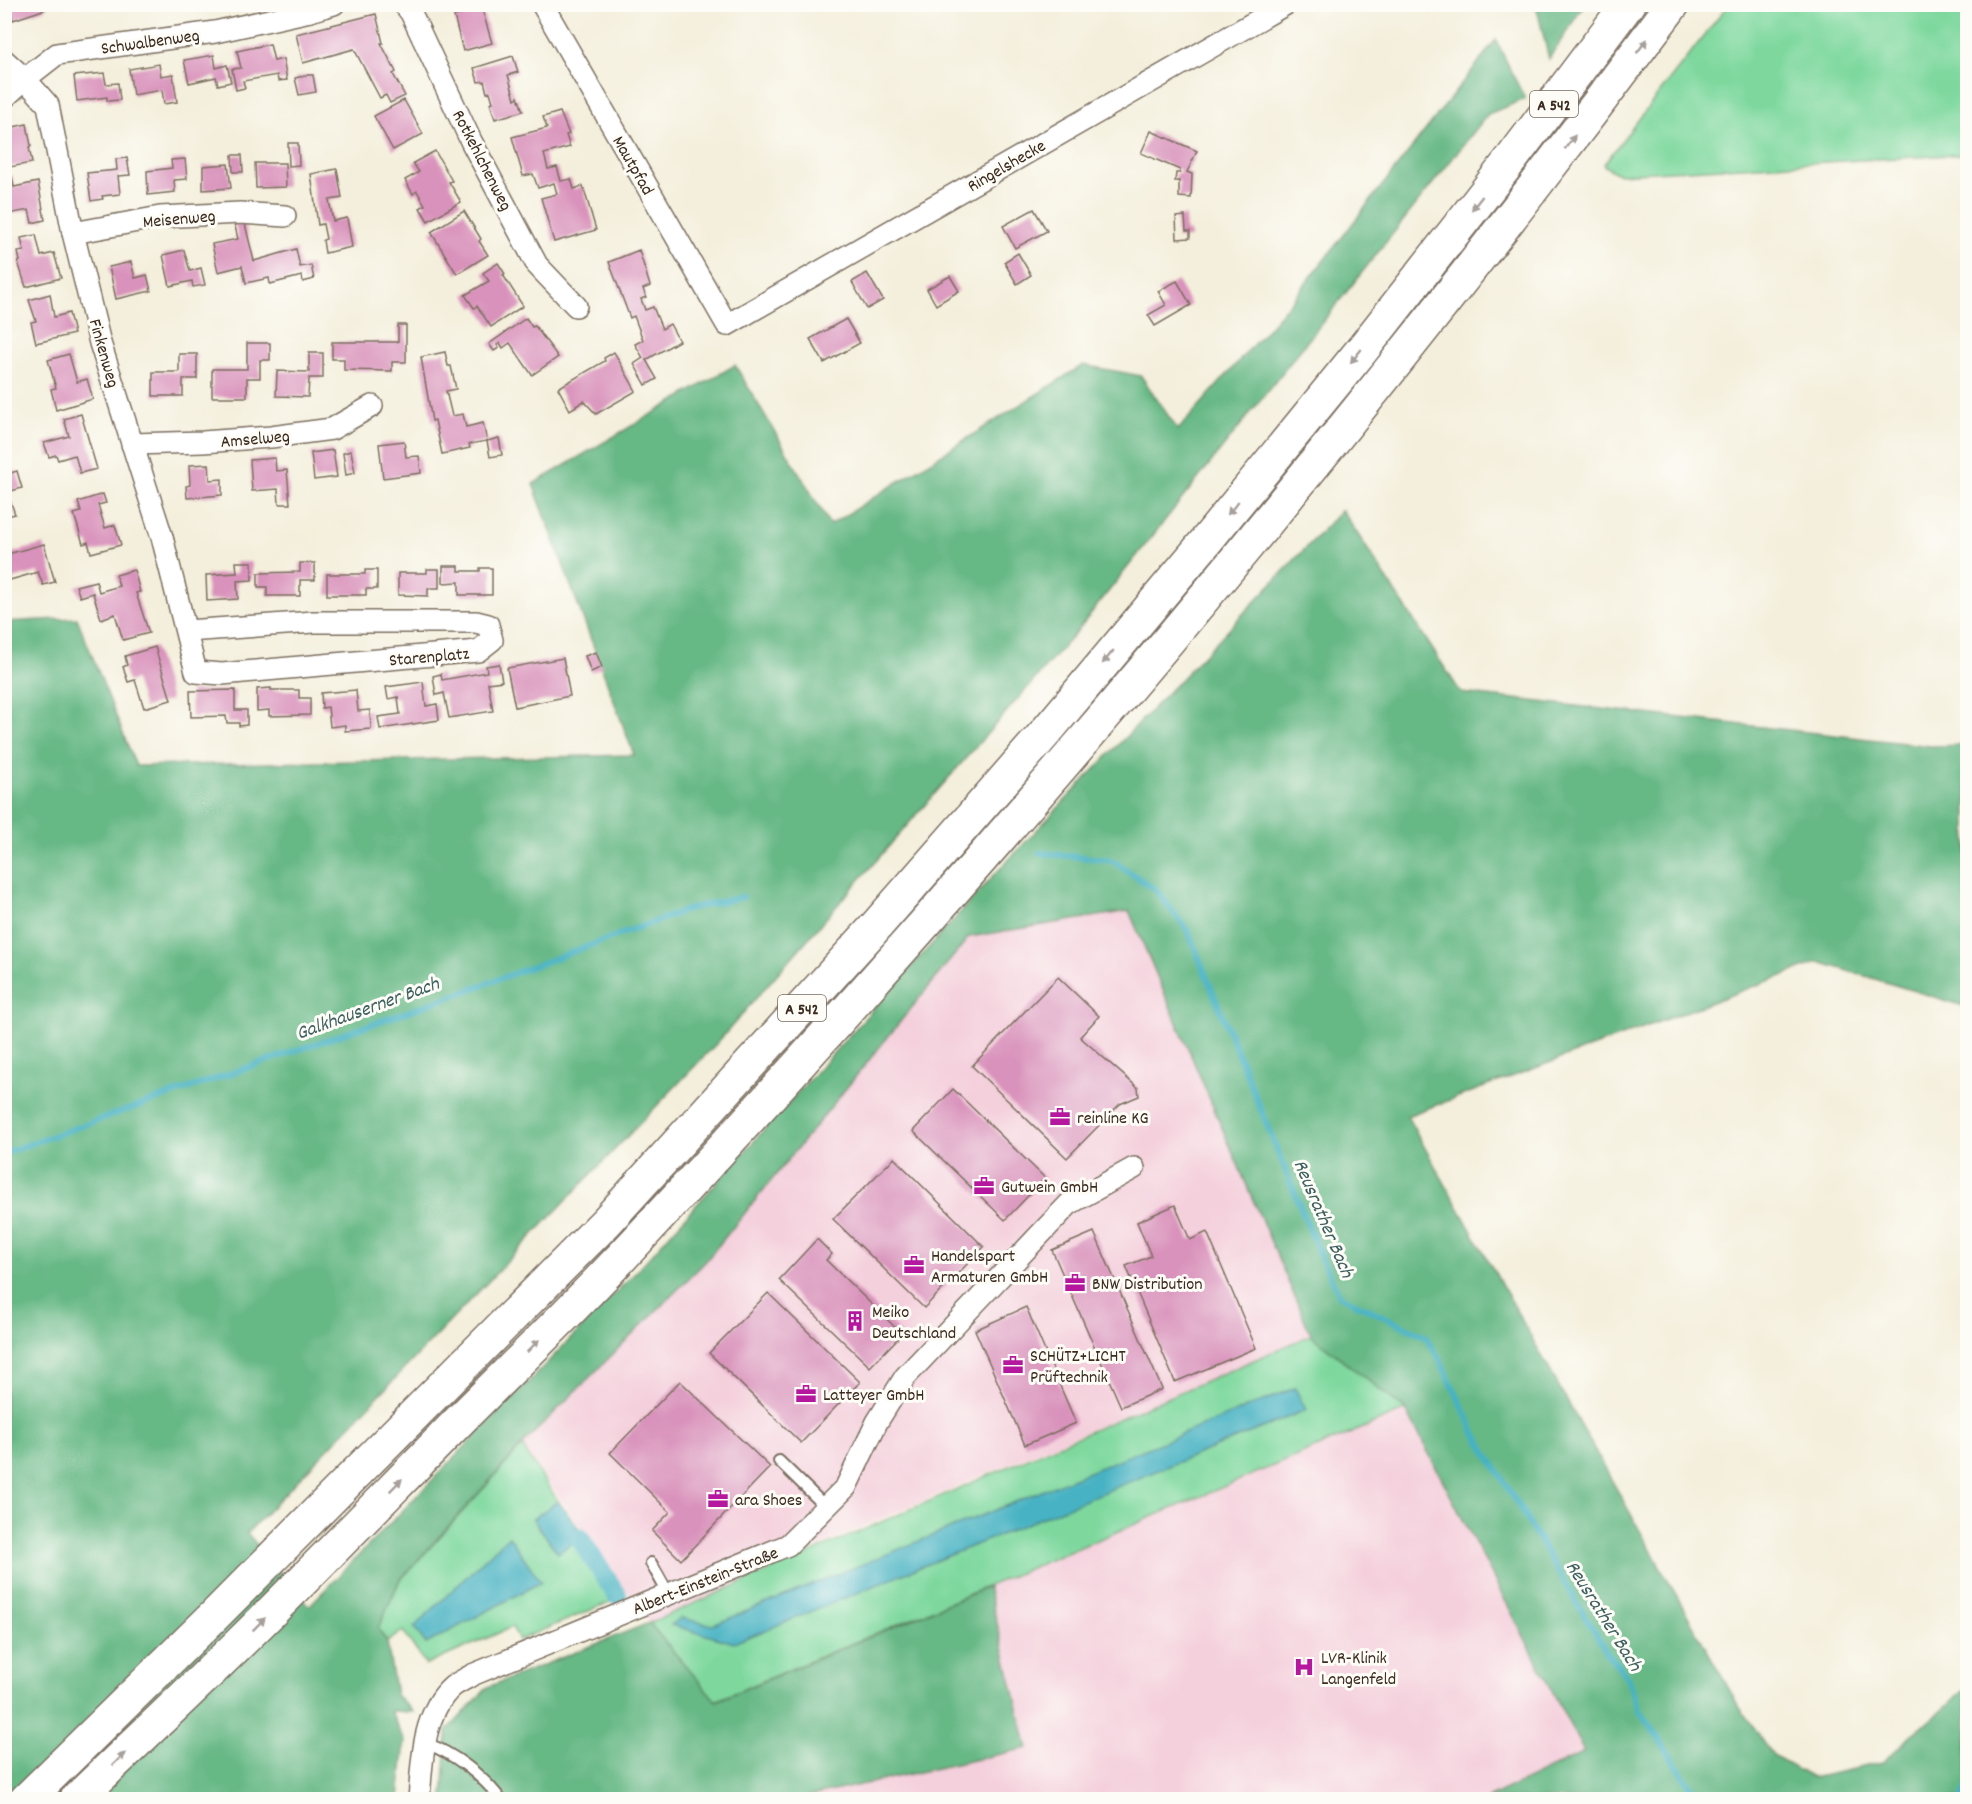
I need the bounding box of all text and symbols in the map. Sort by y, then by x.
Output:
street label: Schwalbenweg [100,24,201,63]
one-way arrow [1636,38,1648,54]
road number: A 542 [1530,91,1578,117]
street label: Rotkehlchenweg [445,106,517,216]
street label: Mautpfad [605,132,659,201]
one-way arrow [1563,134,1575,149]
street label: Ringelshecke [963,135,1051,200]
one-way arrow [1470,195,1483,211]
street label: Meisenweg [142,205,217,236]
street label: Finkenweg [81,316,124,391]
one-way arrow [1351,349,1363,364]
street label: Amselweg [220,425,291,456]
one-way arrow [1227,500,1240,516]
street label: Starenplatz [388,643,471,674]
one-way arrow [1103,650,1115,665]
water label: Galkhauserner Bach [293,971,444,1049]
road number: A 542 [778,995,826,1021]
office icon: reinline KG [1048,1105,1072,1129]
place label: reinline KG [1077,1107,1149,1132]
water label: Reusrather Bach [1285,1156,1360,1283]
office icon: Gutwein GmbH [972,1174,996,1198]
place label: Gutwein GmbH [1001,1176,1098,1201]
place label: Handelspart Armaturen GmbH [931,1245,1048,1291]
office icon: Handelspart Armaturen GmbH [902,1253,926,1277]
office icon: BNW Distribution [1063,1271,1087,1295]
place label: BNW Distribution [1092,1273,1202,1298]
place label: Meiko Deutschland [872,1301,956,1347]
building icon: Meiko Deutschland [843,1309,867,1333]
one-way arrow [526,1339,540,1354]
place label: SCHÜTZ+LICHT Prüftechnik [1030,1345,1126,1391]
office icon: SCHÜTZ+LICHT Prüftechnik [1001,1353,1025,1377]
office icon: Latteyer GmbH [794,1382,818,1406]
place label: Latteyer GmbH [823,1384,924,1409]
one-way arrow [389,1478,403,1493]
office icon: ara Shoes [706,1487,730,1511]
place label: ara Shoes [735,1489,802,1514]
street label: Albert-Einstein-Straße [629,1542,783,1623]
water label: Reusrather Bach [1557,1556,1648,1678]
one-way arrow [252,1616,266,1631]
place label: LVR-Klinik Langenfeld [1321,1647,1396,1693]
hospital icon: LVR-Klinik Langenfeld [1292,1655,1316,1679]
one-way arrow [111,1752,126,1766]

